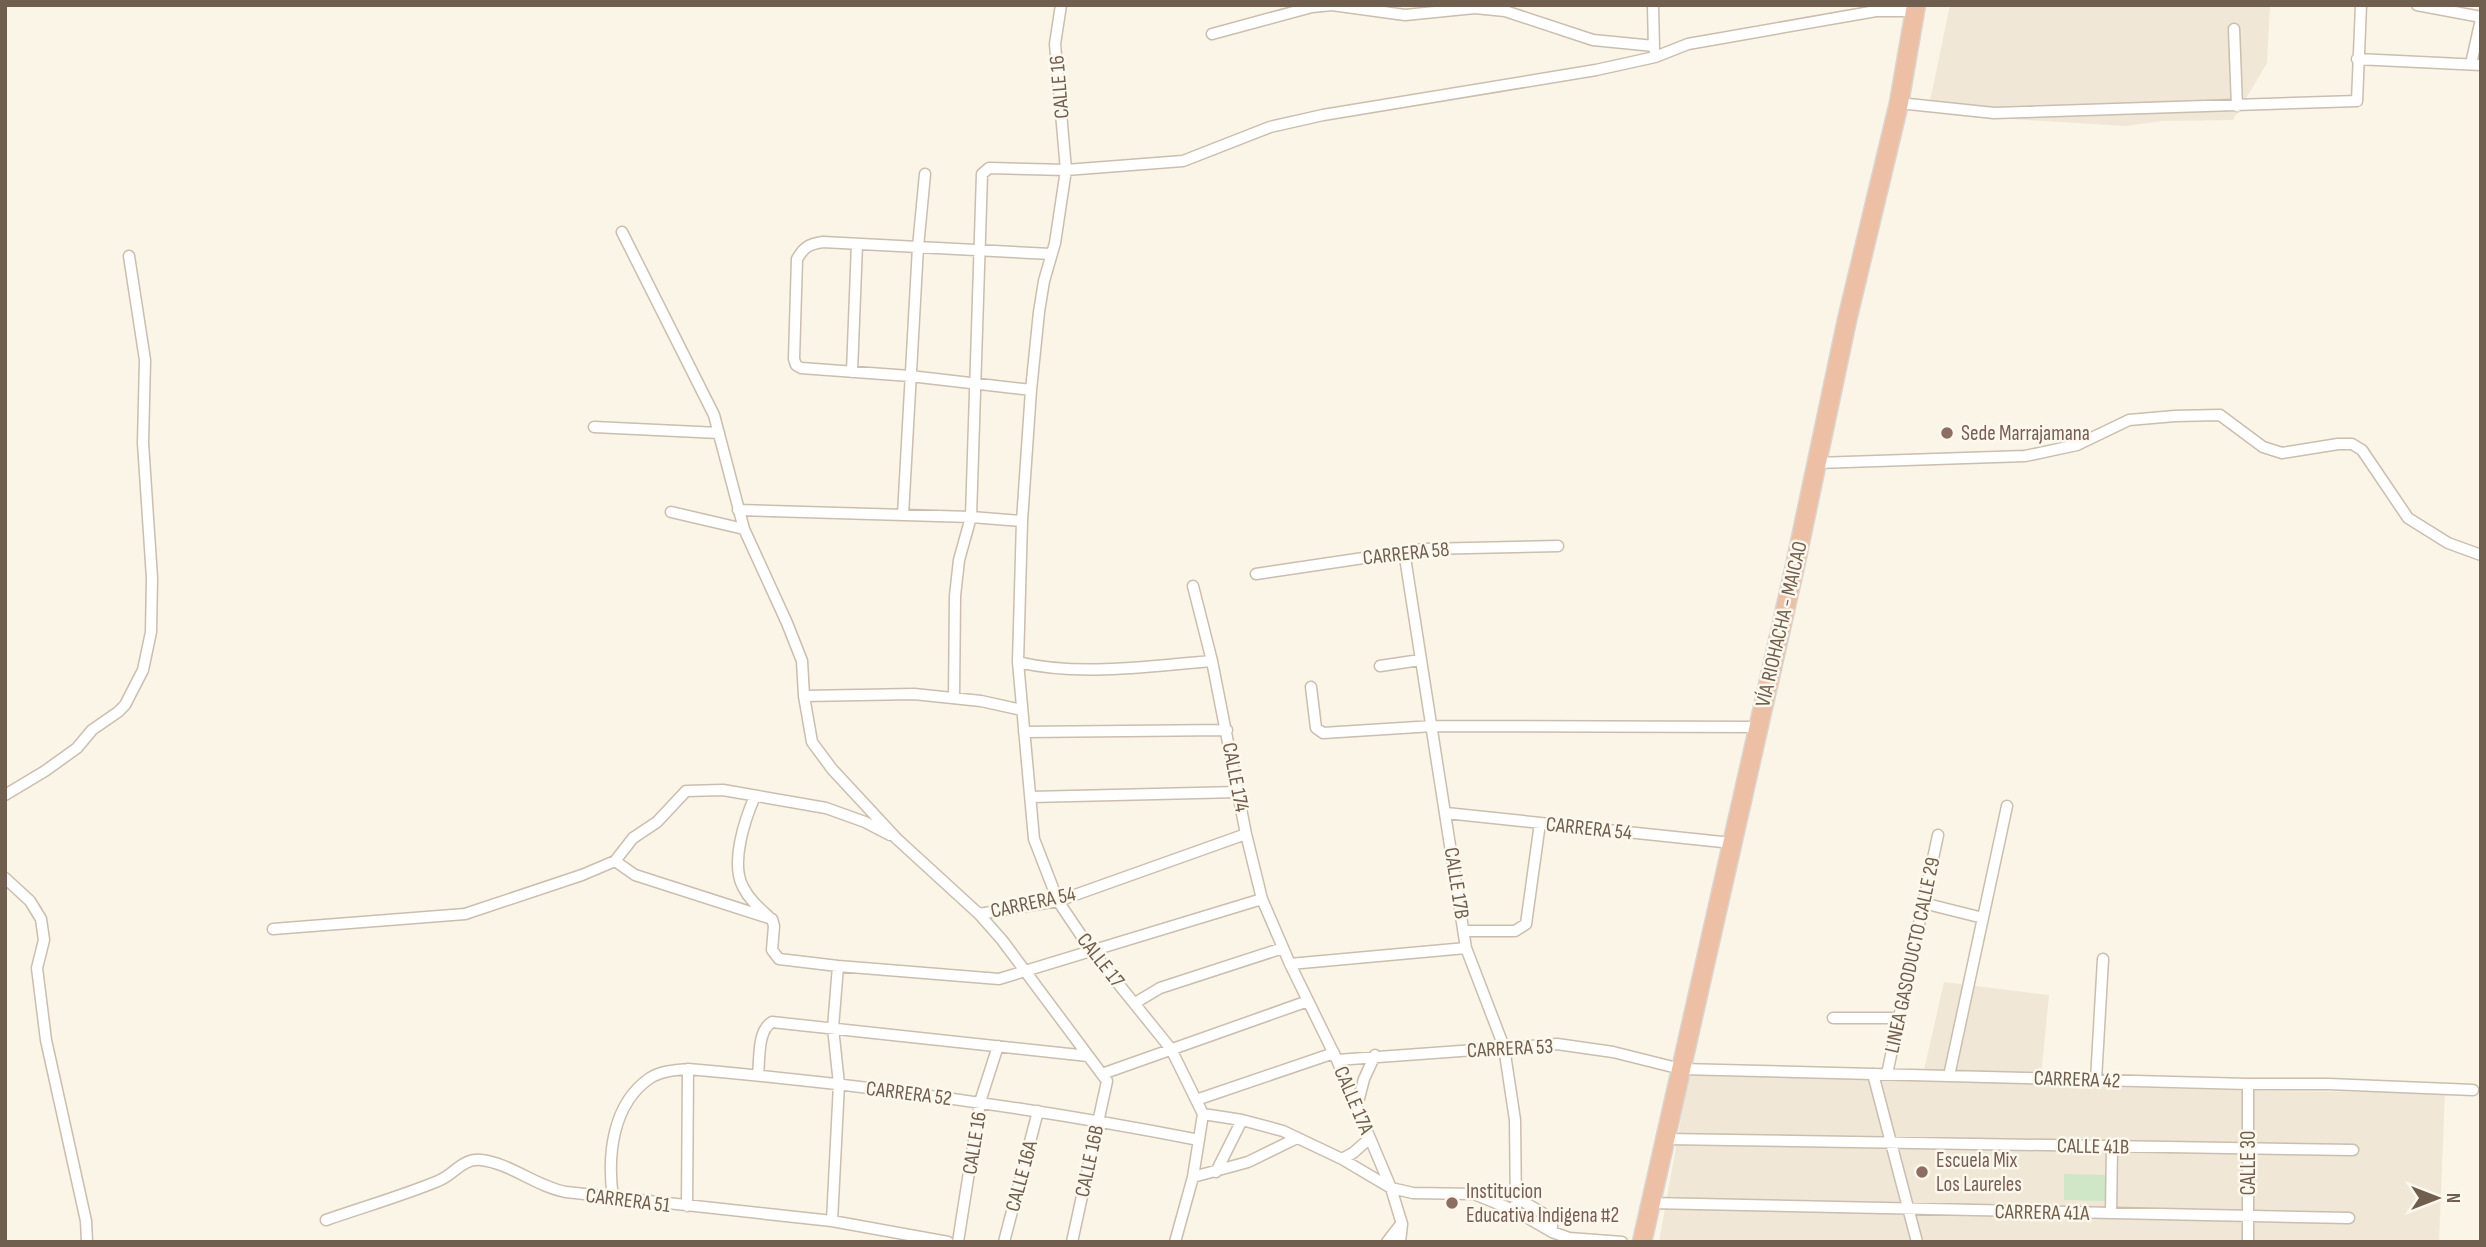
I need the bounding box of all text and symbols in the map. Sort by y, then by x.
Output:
street label: CALLE 16 [1044,54,1075,120]
place label: Sede Marrajamana [1961,421,2090,446]
marker: Sede Marrajamana [1939,425,1955,441]
street label: CARRERA 58 [1362,537,1451,570]
street label: VÍA RIOHACHA - MAICAO [1750,539,1813,709]
street label: CALLE 174 [1217,740,1255,814]
street label: CARRERA 54 [1545,812,1633,845]
street label: CALLE 17B [1439,846,1474,921]
street label: LINEA GASODUCTO CALLE 29 [1880,855,1945,1055]
street label: CARRERA 54 [988,881,1078,924]
street label: CALLE 17 [1072,928,1130,993]
street label: CARRERA 53 [1466,1034,1554,1063]
street label: CALLE 17A [1328,1063,1379,1139]
street label: CARRERA 42 [2033,1065,2121,1094]
street label: CARRERA 52 [865,1076,953,1111]
street label: CALLE 16 [957,1110,992,1176]
street label: CALLE 16B [1070,1123,1109,1199]
street label: CALLE 30 [2236,1131,2261,1195]
street label: CALLE 41B [2057,1133,2129,1160]
street label: CALLE 16A [1000,1137,1043,1214]
place label: Escuela Mix Los Laureles [1936,1148,2022,1197]
north arrow [2402,1163,2472,1233]
marker: Escuela Mix Los Laureles [1914,1164,1930,1180]
place label: Institucion Educativa Indigena #2 [1466,1179,1619,1228]
street label: CARRERA 51 [584,1183,672,1218]
text: N [2441,1193,2464,1203]
marker: Institucion Educativa Indigena #2 [1444,1195,1460,1211]
street label: CARRERA 41A [1994,1199,2091,1226]

